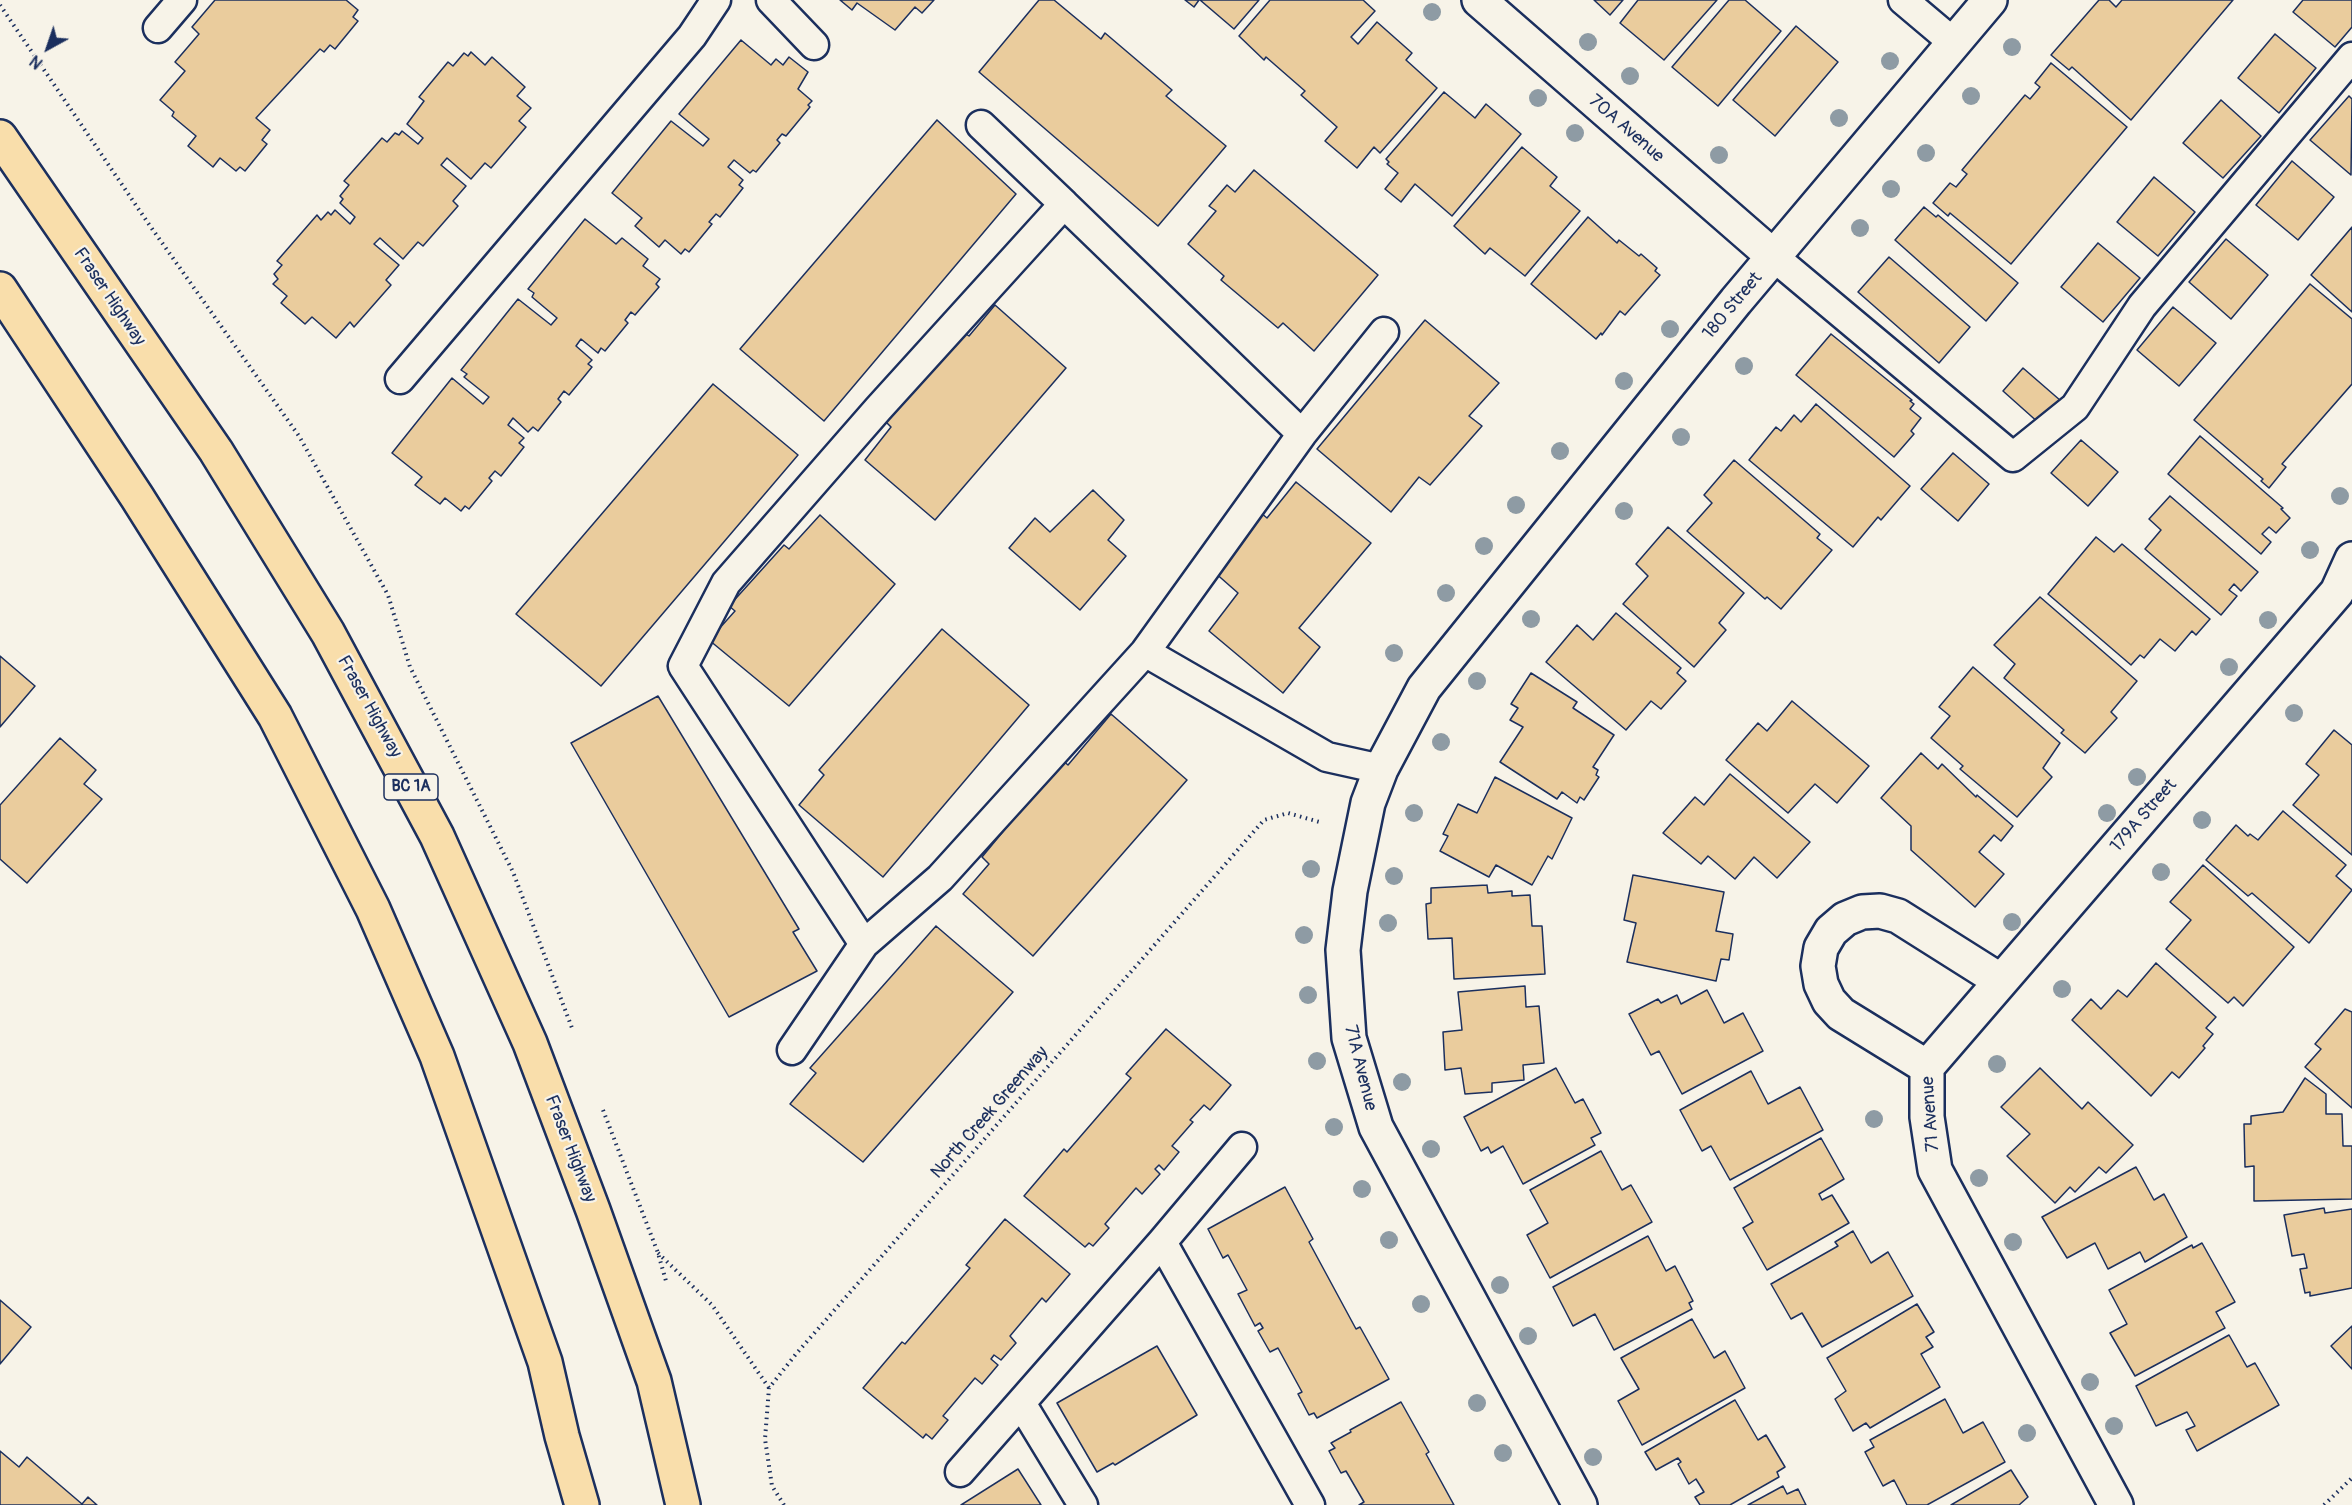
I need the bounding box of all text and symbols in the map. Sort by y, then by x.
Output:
north arrow [18,18,78,78]
text: N [26,51,47,73]
street label: 70A Avenue [1584,90,1668,168]
street label: Fraser Highway [68,244,150,350]
street label: 180 Street [1699,268,1767,344]
street label: Fraser Highway [332,652,406,762]
road number: BC 1A [384,774,438,800]
street label: 179A Street [2106,775,2182,857]
street label: 71A Avenue [1339,1023,1381,1113]
street label: North Creek Greenway [927,1043,1053,1183]
street label: 71 Avenue [1918,1075,1944,1153]
street label: Fraser Highway [540,1092,600,1206]

